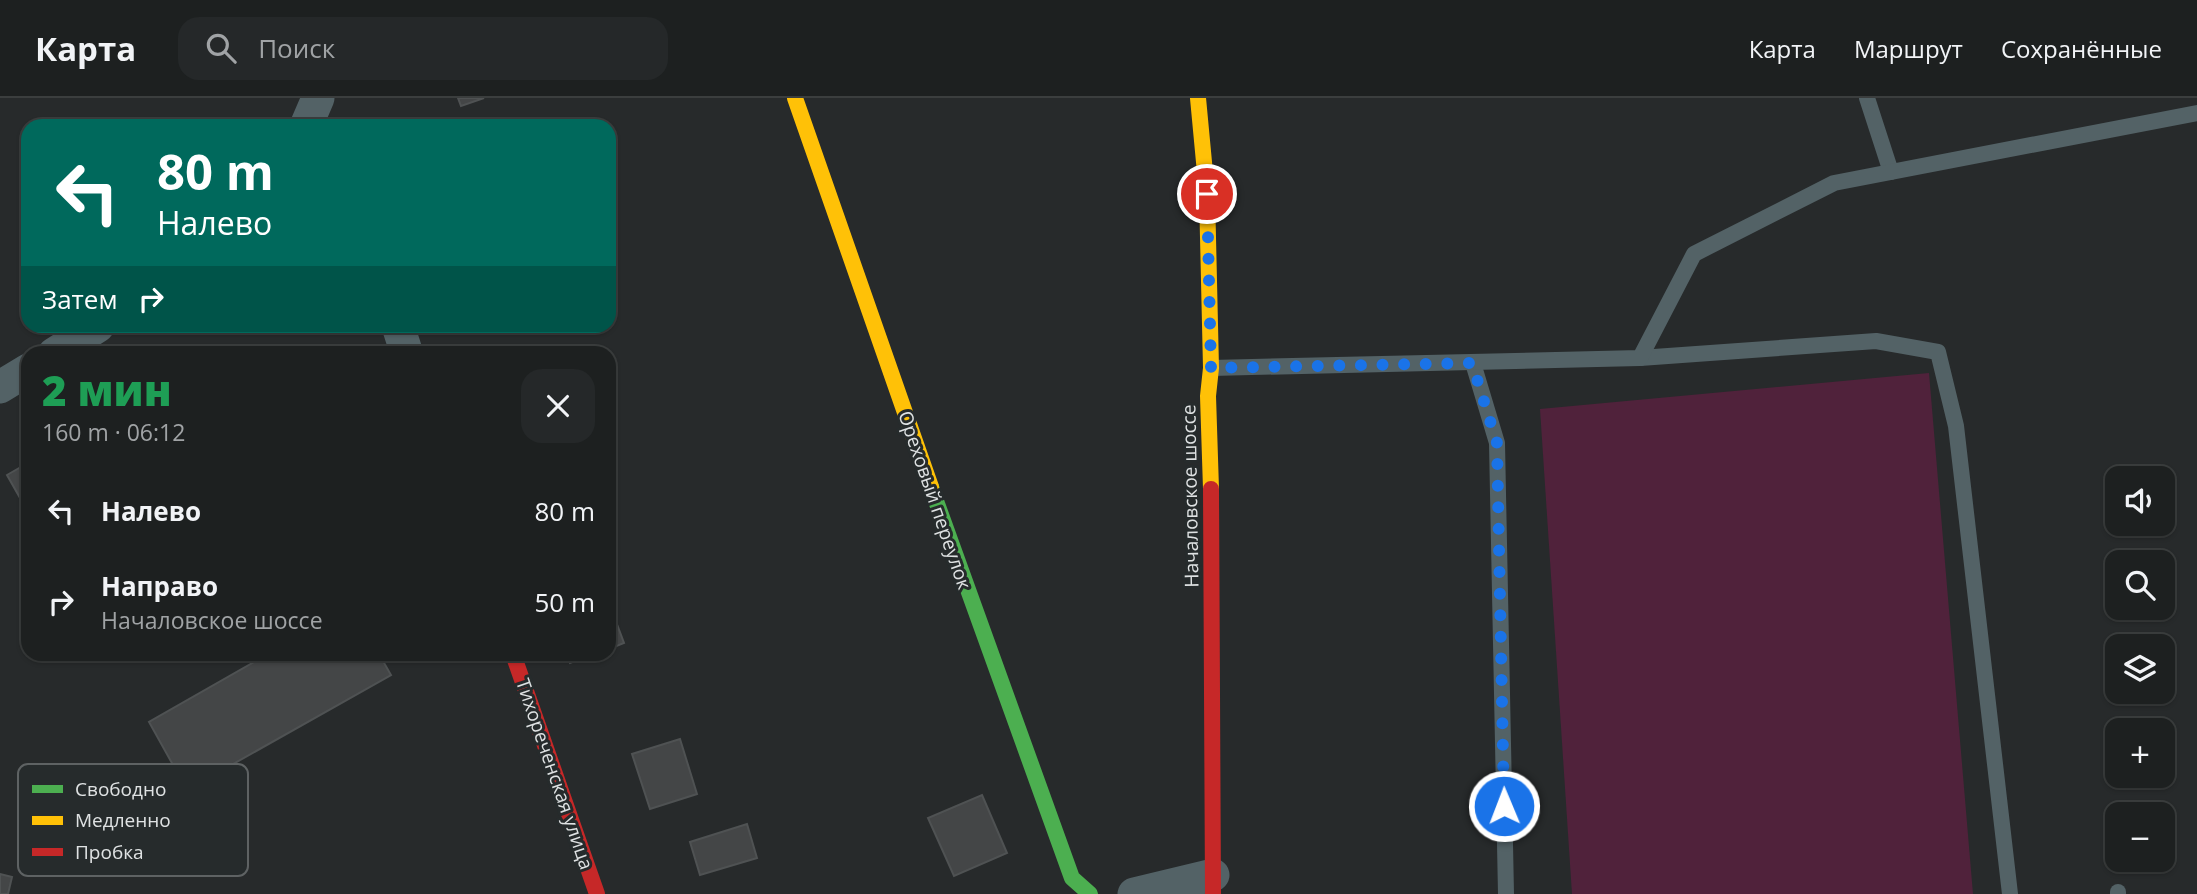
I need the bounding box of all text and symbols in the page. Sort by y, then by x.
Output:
search box [178,17,668,80]
text: Карта [35,26,136,71]
icon: search [202,29,240,67]
text: Поиск [258,30,335,66]
text: Карта [1749,32,1816,65]
text: Маршрут [1854,32,1963,65]
text: Сохранённые [2001,32,2162,65]
text: 80 m [157,138,274,204]
icon: left [42,147,133,238]
pin [1177,164,1237,224]
icon: arrive [1188,175,1226,213]
text: Налево [157,201,272,244]
icon: right [132,280,170,318]
text: Затем [42,281,118,317]
text: 2 мин [42,361,172,418]
button: close [521,369,595,443]
street label: Началовское шоссе [1175,404,1205,588]
street label: Ореховый переулок [892,407,978,593]
text: 160 m · 06:12 [42,416,185,448]
map controls [2105,466,2175,872]
button: sound [2105,466,2175,536]
icon: left [42,492,80,530]
text: Налево [101,493,201,529]
text: 80 m [534,493,595,529]
button: search [2105,550,2175,620]
text: Направо [101,568,218,604]
icon: right [42,583,80,621]
text: 50 m [534,584,595,620]
text: Началовское шоссе [101,604,323,636]
button: layers [2105,634,2175,704]
street label: Тихореченская улица [510,675,600,873]
button: + [2105,718,2175,788]
legend [18,764,248,876]
position arrow [1467,769,1541,843]
text: Свободно [75,776,166,802]
button: − [2105,802,2175,872]
text: Медленно [75,807,171,833]
text: Пробка [75,839,144,865]

